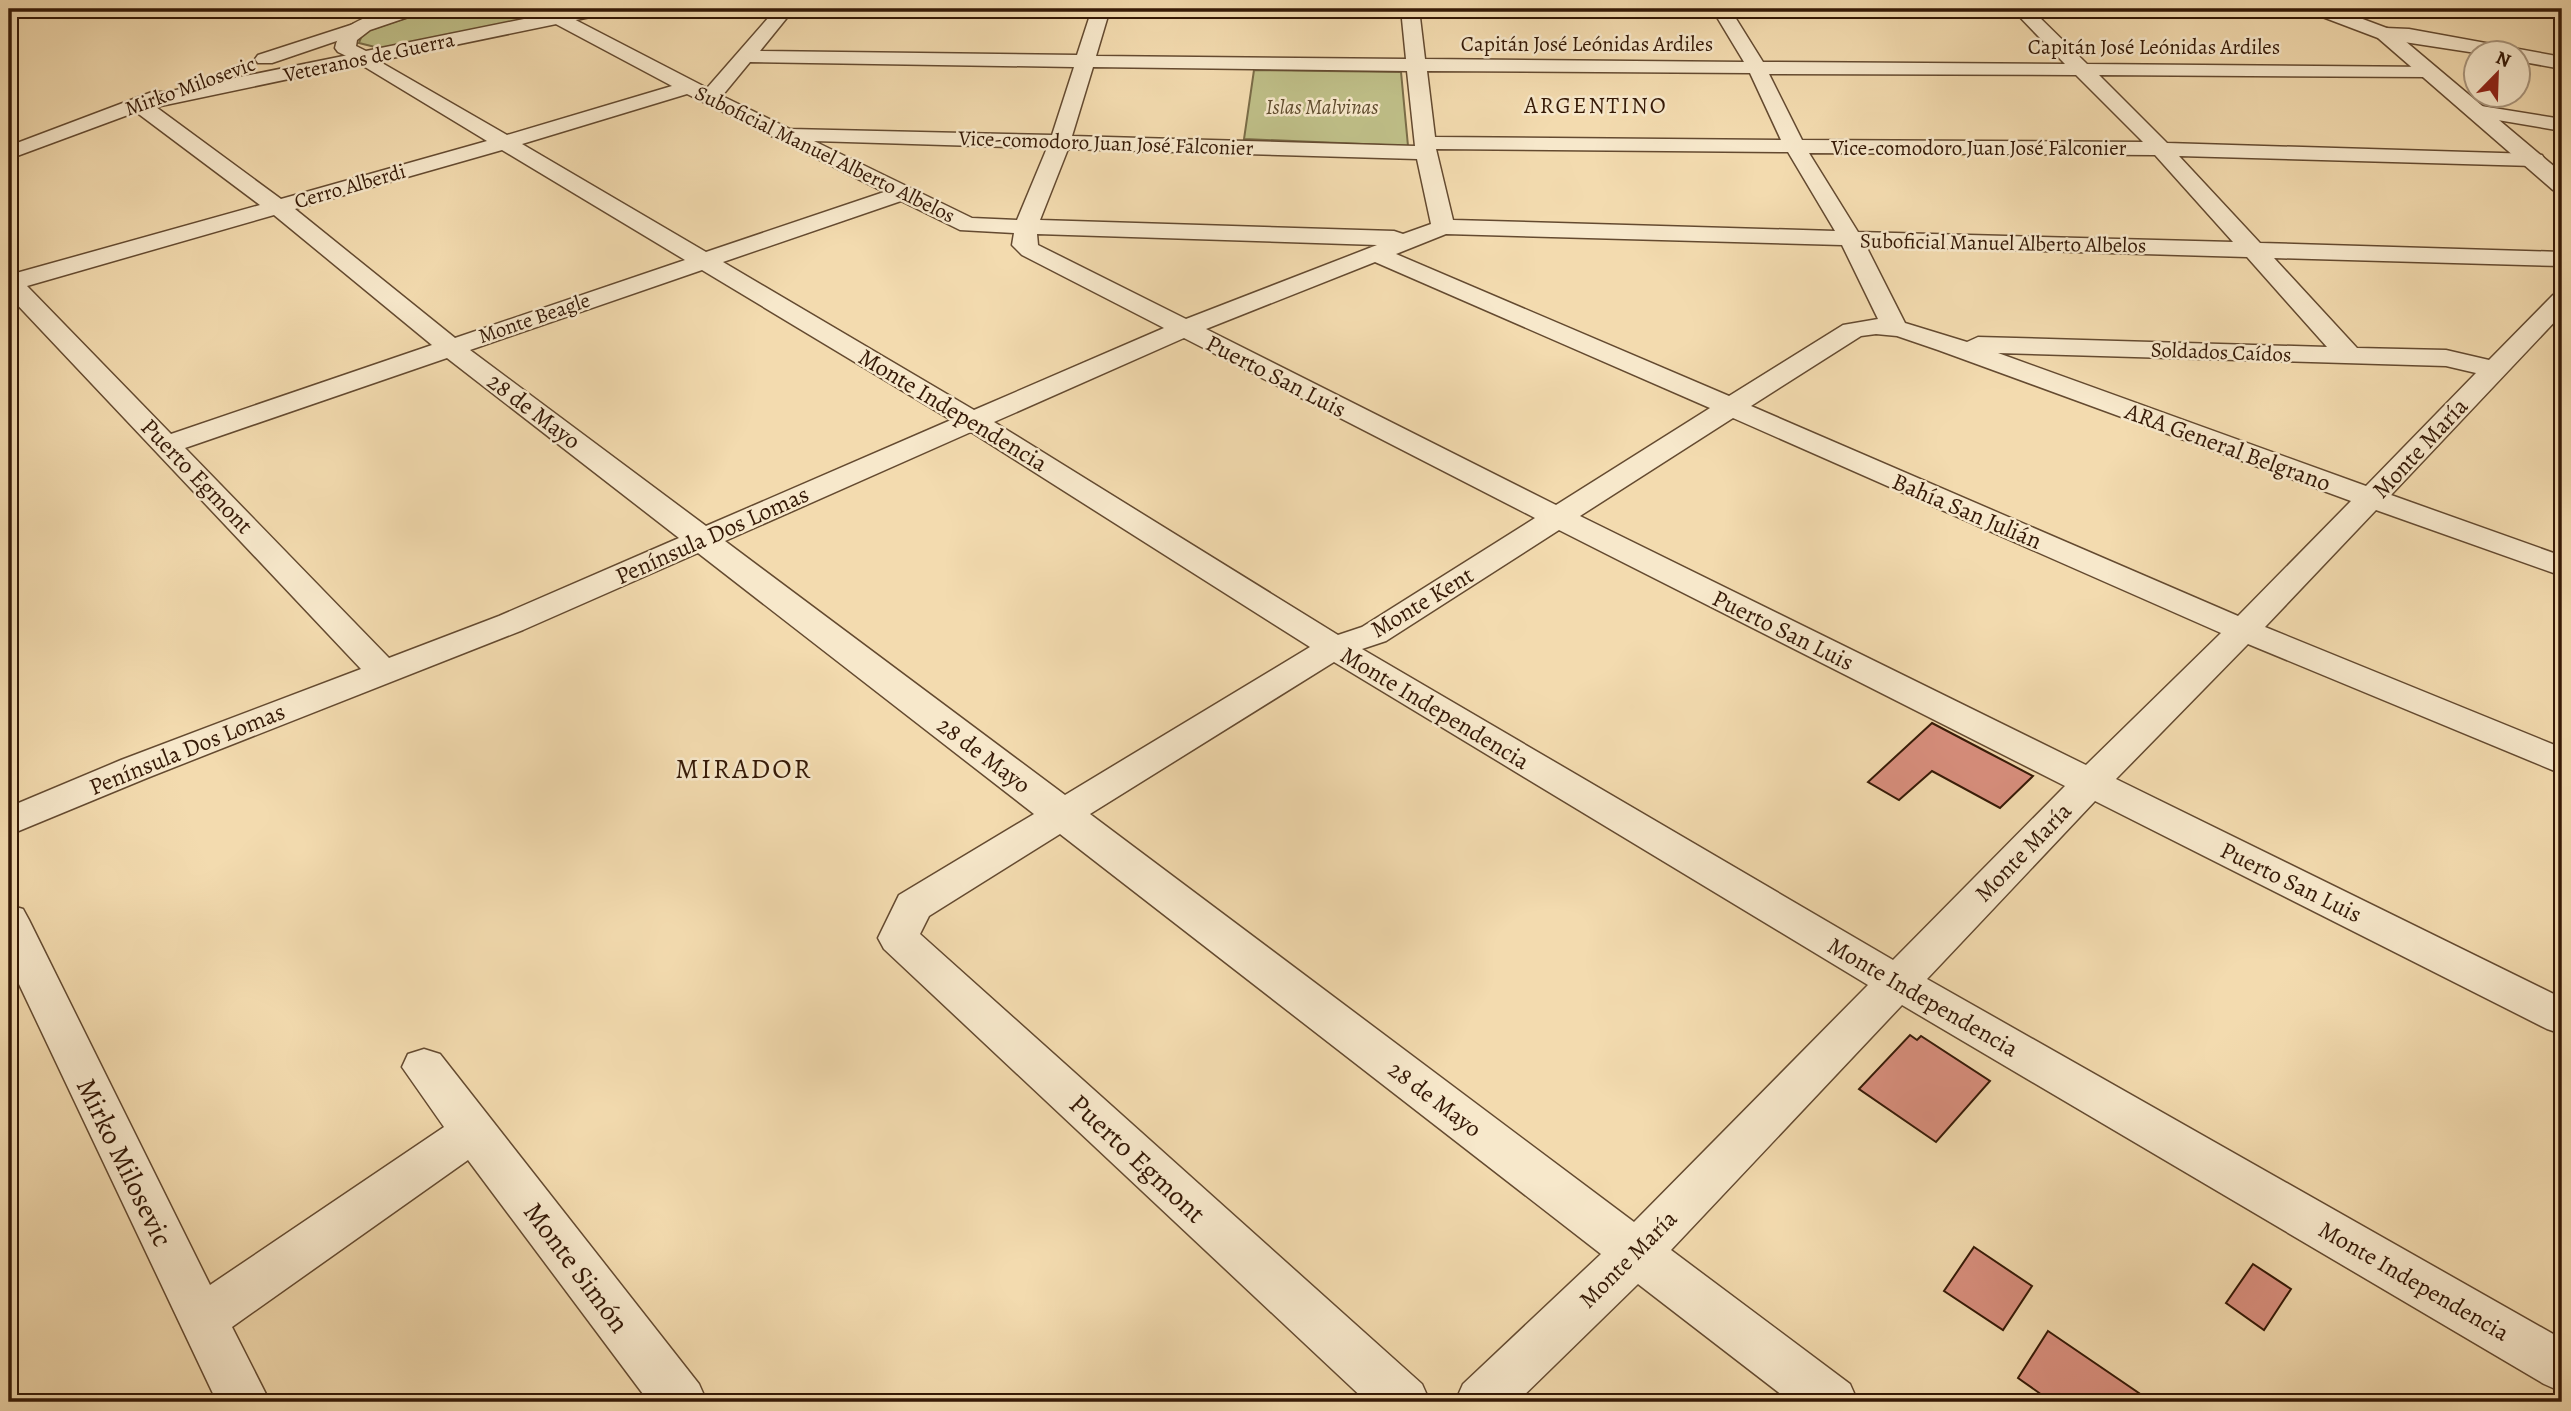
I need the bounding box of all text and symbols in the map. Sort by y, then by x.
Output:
street label: Veteranos de Guerra [280,25,457,89]
street label: Capitán José Leónidas Ardiles [1461,30,1713,58]
street label: Capitán José Leónidas Ardiles [2028,33,2280,61]
north arrow [2462,38,2532,108]
text: N [2492,45,2515,74]
street label: Mirko Milosevic [121,49,259,123]
street label: Suboficial Manuel Alberto Albelos [690,79,960,229]
district label: ARGENTINO [1523,90,1668,121]
park label: Islas Malvinas [1266,93,1378,121]
street label: Vice-comodoro Juan José Falconier [957,124,1254,162]
street label: Vice-comodoro Juan José Falconier [1830,134,2127,162]
street label: Cerro Alberdi [291,157,409,215]
street label: Suboficial Manuel Alberto Albelos [1860,227,2146,259]
street label: Monte Beagle [474,286,594,350]
street label: Puerto San Luis [1200,327,1352,425]
street label: Soldados Caídos [2150,336,2292,368]
street label: Monte Independencia [853,341,1054,480]
street label: 28 de Mayo [481,365,587,457]
street label: Monte María [2365,390,2475,505]
street label: ARA General Belgrano [2120,395,2335,499]
street label: Puerto Egmont [134,411,260,541]
street label: Bahía San Julián [1887,465,2047,557]
street label: Península Dos Lomas [610,478,814,592]
street label: Monte Kent [1365,559,1479,645]
street label: Puerto San Luis [1707,582,1859,678]
street label: Monte Independencia [1335,639,1536,778]
street label: Península Dos Lomas [84,695,290,803]
street label: 28 de Mayo [931,709,1037,801]
district label: MIRADOR [675,750,813,788]
street label: Monte María [1967,795,2079,909]
street label: Puerto San Luis [2215,834,2367,930]
street label: Monte Independencia [1822,929,2025,1065]
street label: 28 de Mayo [1382,1053,1488,1145]
street label: Mirko Milosevic [67,1072,181,1253]
street label: Puerto Egmont [1061,1086,1214,1232]
street label: Monte Simón [514,1194,638,1341]
street label: Monte María [1572,1202,1685,1315]
street label: Monte Independencia [2313,1213,2516,1349]

